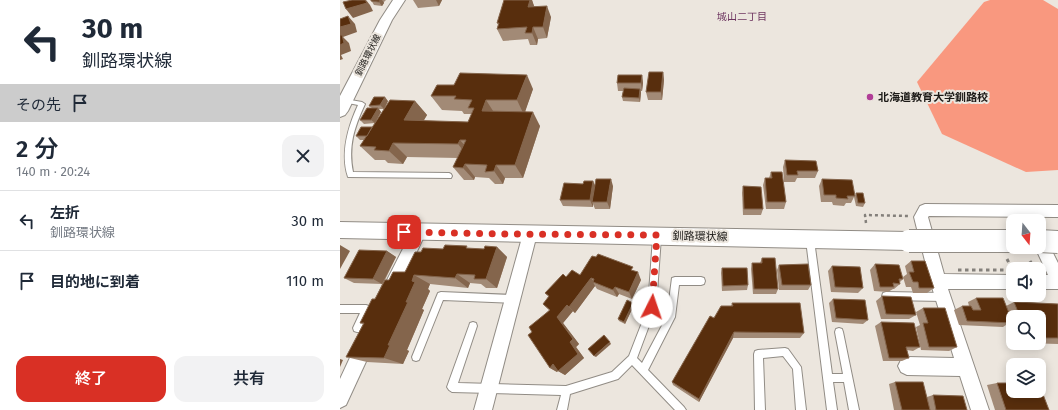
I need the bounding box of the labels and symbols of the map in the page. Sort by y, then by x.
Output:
district label: 城山二丁目 [717,11,767,23]
street label: 釧路環状線 [352,31,383,77]
place label: 北海道教育大学釧路校 [878,91,988,104]
marker: 北海道教育大学釧路校 [865,92,875,102]
north arrow [1006,214,1046,254]
pin [387,215,421,249]
street label: 釧路環状線 [672,230,728,243]
position arrow [631,286,673,328]

